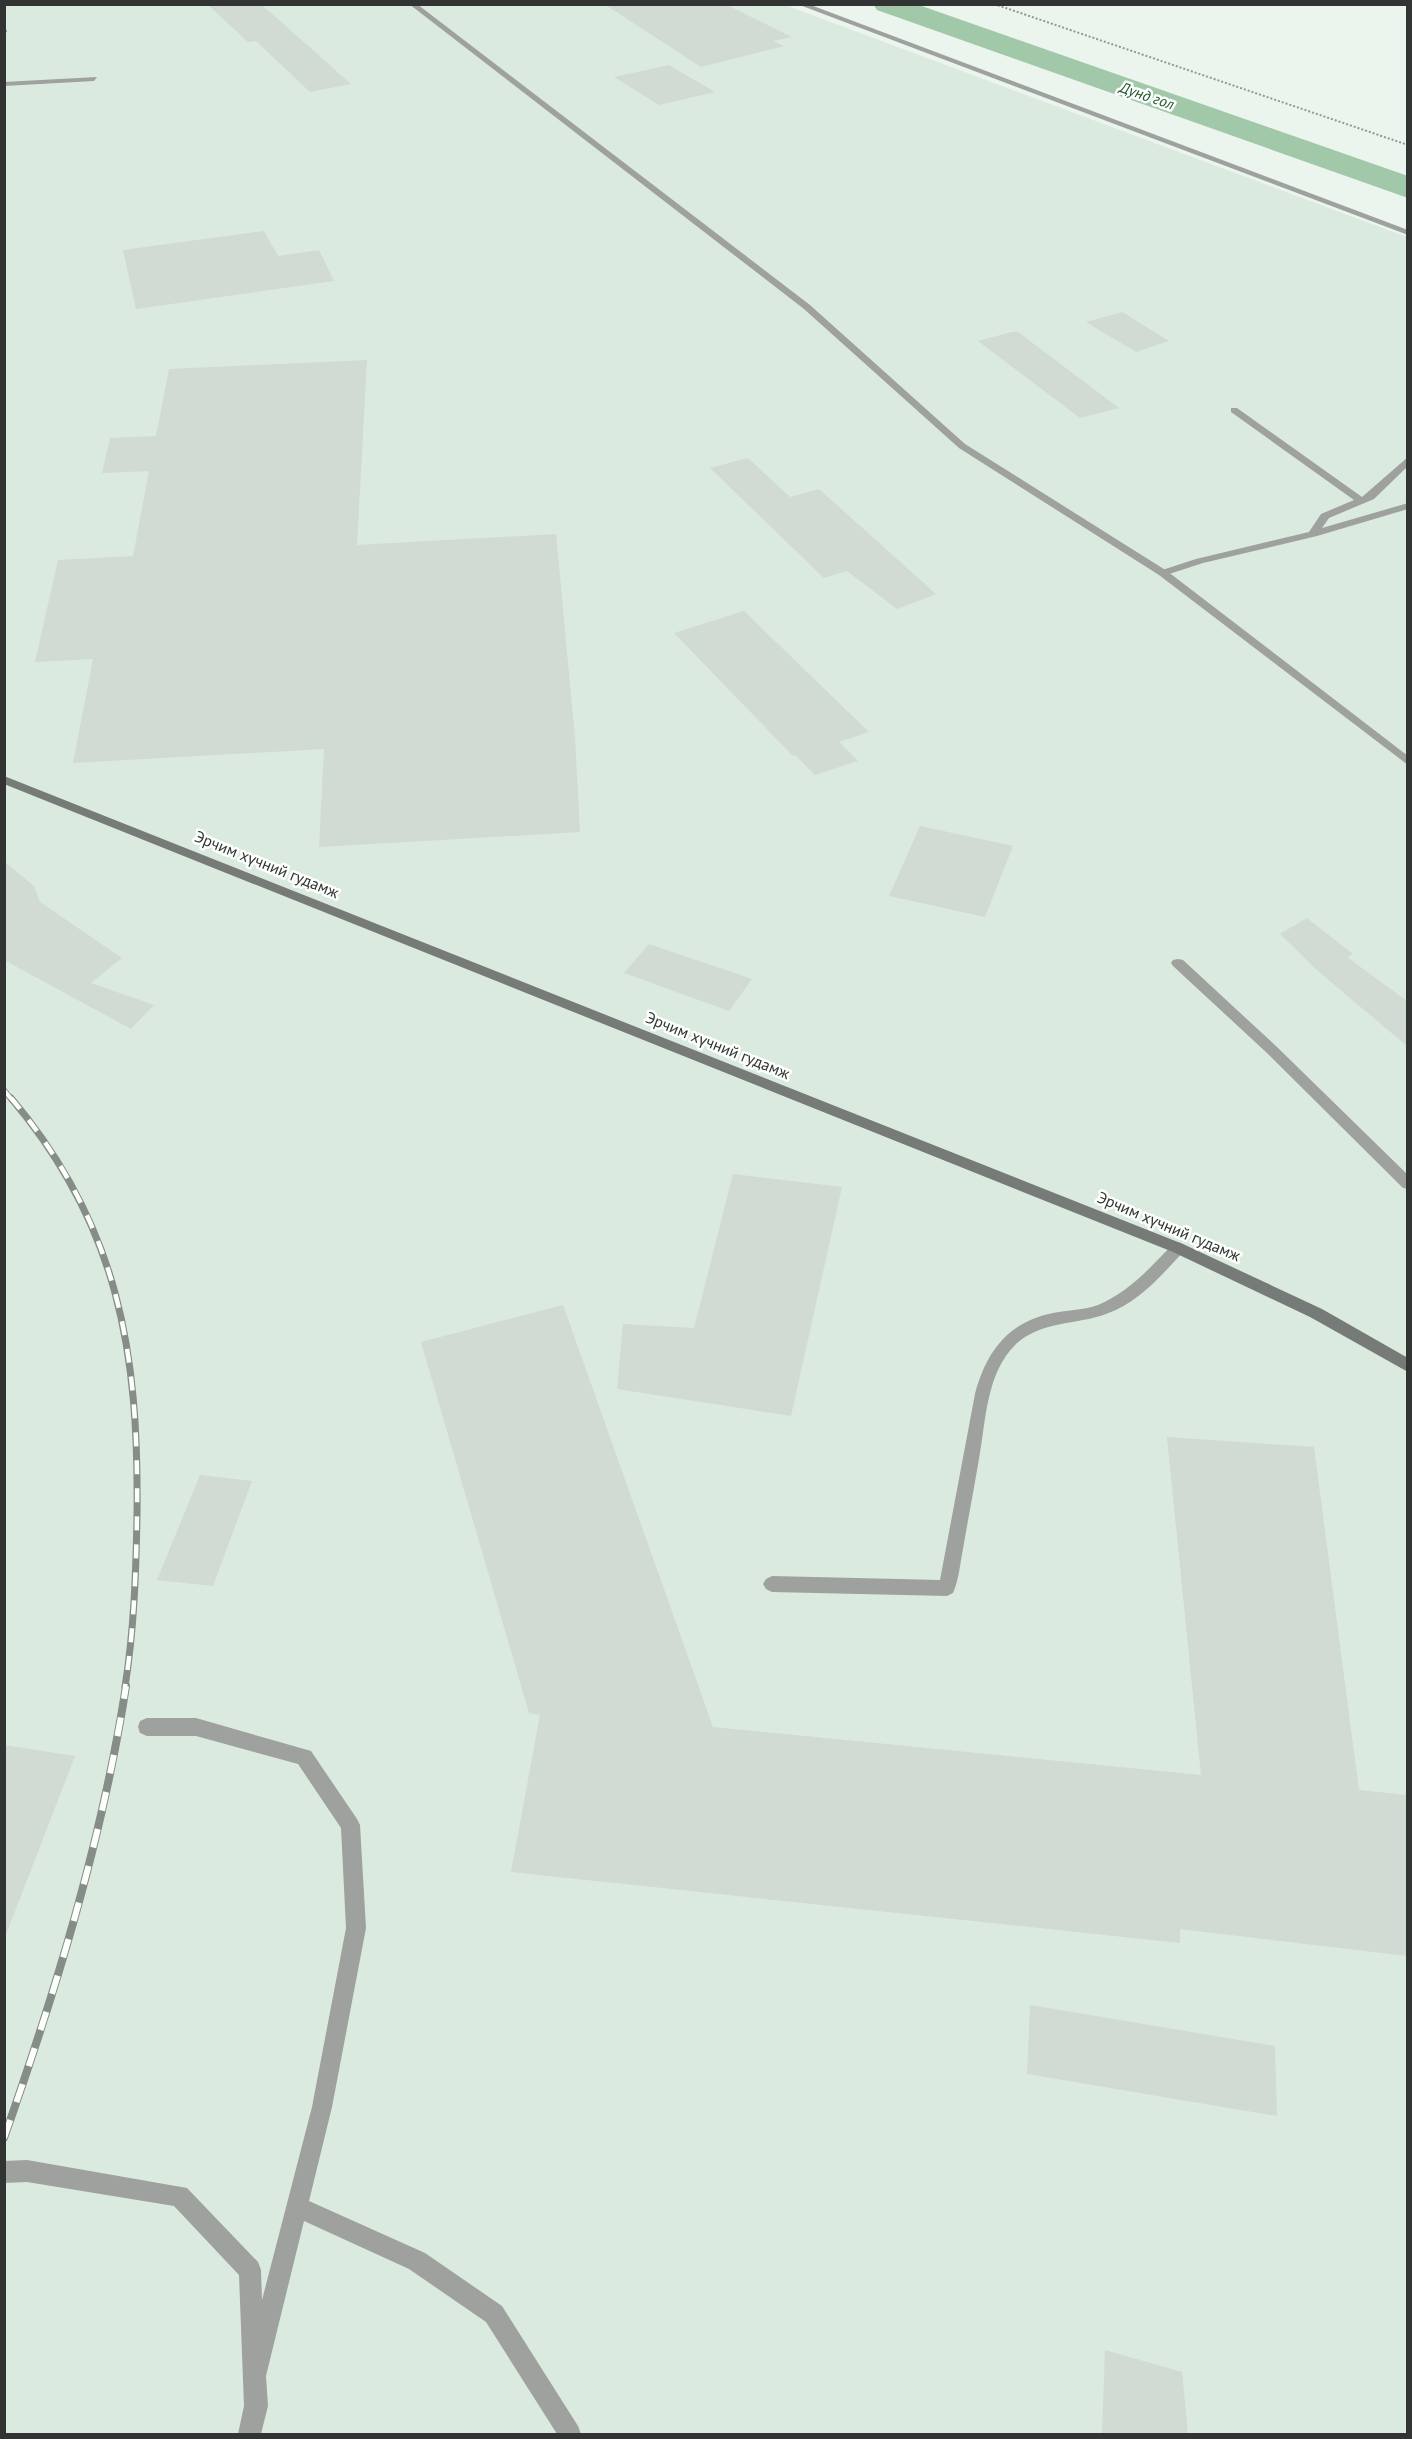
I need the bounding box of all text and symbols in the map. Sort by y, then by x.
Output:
water label: Дунд гол [1117,77,1177,114]
street label: Эрчим хүчний гудамж [192,826,342,902]
street label: Эрчим хүчний гудамж [643,1007,793,1083]
street label: Эрчим хүчний гудамж [1094,1187,1244,1265]

